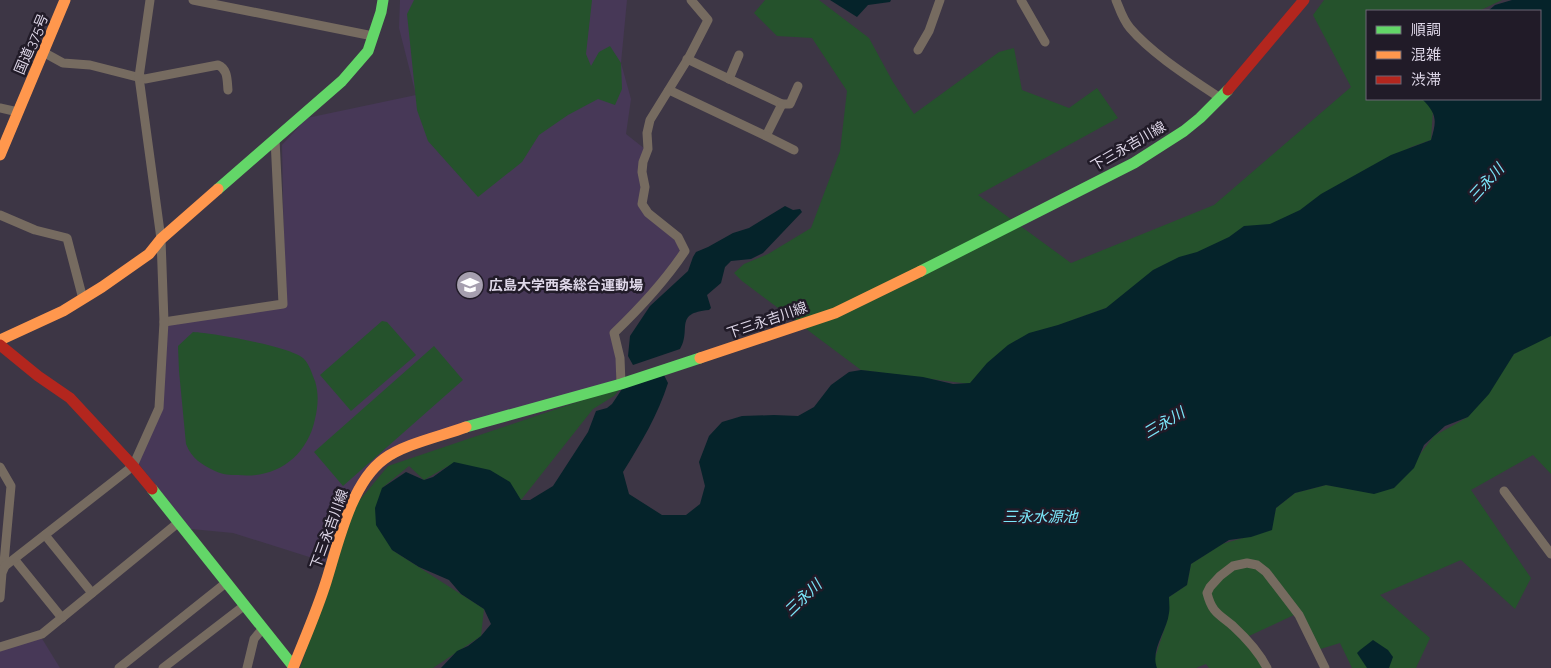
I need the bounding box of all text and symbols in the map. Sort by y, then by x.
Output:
legend [1366,10,1541,100]
street label: 国道375号 [11,11,51,77]
text: 順調 [1411,21,1441,39]
text: 混雑 [1411,46,1441,64]
text: 渋滞 [1411,71,1441,89]
street label: 下三永吉川線 [1088,118,1168,174]
water label: 三永川 [1464,159,1509,206]
school or university icon: 広島大学西条総合運動場 [455,270,485,300]
place label: 広島大学西条総合運動場 [489,277,643,293]
street label: 下三永吉川線 [725,299,809,341]
water label: 三永川 [1140,403,1190,442]
street label: 下三永吉川線 [307,487,351,571]
water label: 三永水源池 [1002,508,1079,526]
water label: 三永川 [781,575,827,620]

